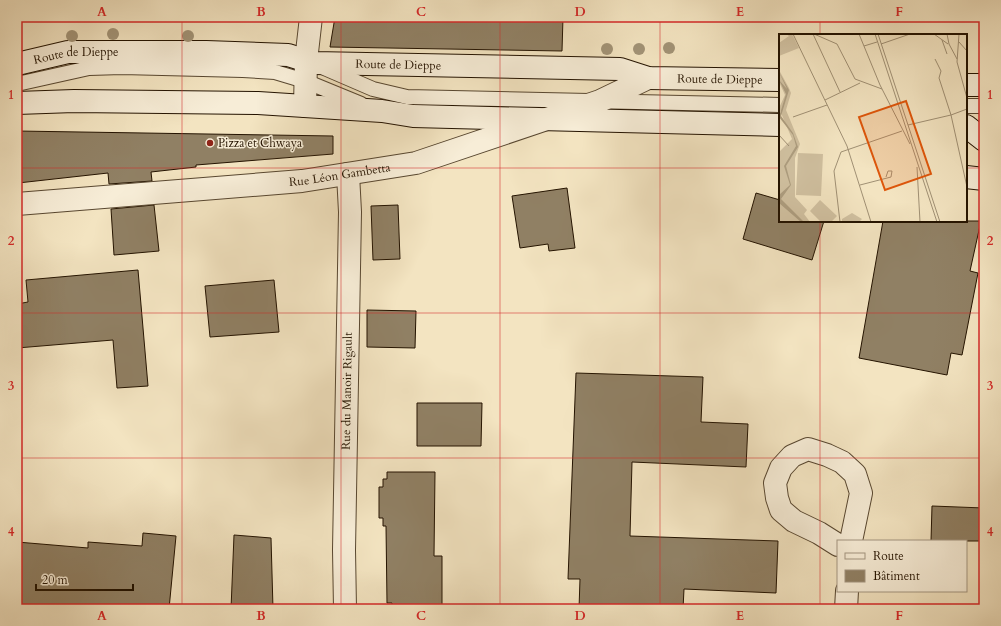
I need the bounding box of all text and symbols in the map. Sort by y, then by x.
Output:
text: A [97,3,107,21]
text: B [256,3,266,21]
text: C [416,3,426,21]
text: D [574,3,586,21]
text: E [736,3,744,21]
text: F [895,3,903,21]
inset map [779,34,967,222]
street label: Route de Dieppe [32,44,119,68]
street label: Route de Dieppe [355,56,441,73]
street label: Route de Dieppe [677,70,763,88]
text: 1 [8,86,14,104]
text: 1 [987,86,993,104]
place label: Pizza et Chwaya [218,135,303,151]
marker: Pizza et Chwaya [205,138,215,148]
street label: Rue Léon Gambetta [288,159,392,190]
text: 2 [8,232,15,250]
text: 2 [987,232,994,250]
street label: Rue du Manoir Rigault [338,332,356,450]
text: 3 [8,377,15,395]
text: 3 [987,377,994,395]
text: 4 [8,523,15,541]
text: 4 [987,523,994,541]
legend [837,540,967,592]
text: Route [873,548,904,564]
scale bar [36,566,133,592]
text: Bâtiment [873,568,920,584]
text: 20 m [42,572,69,588]
text: A [97,607,107,625]
text: B [256,607,266,625]
text: C [416,607,426,625]
text: D [574,607,586,625]
text: E [736,607,744,625]
text: F [895,607,903,625]

